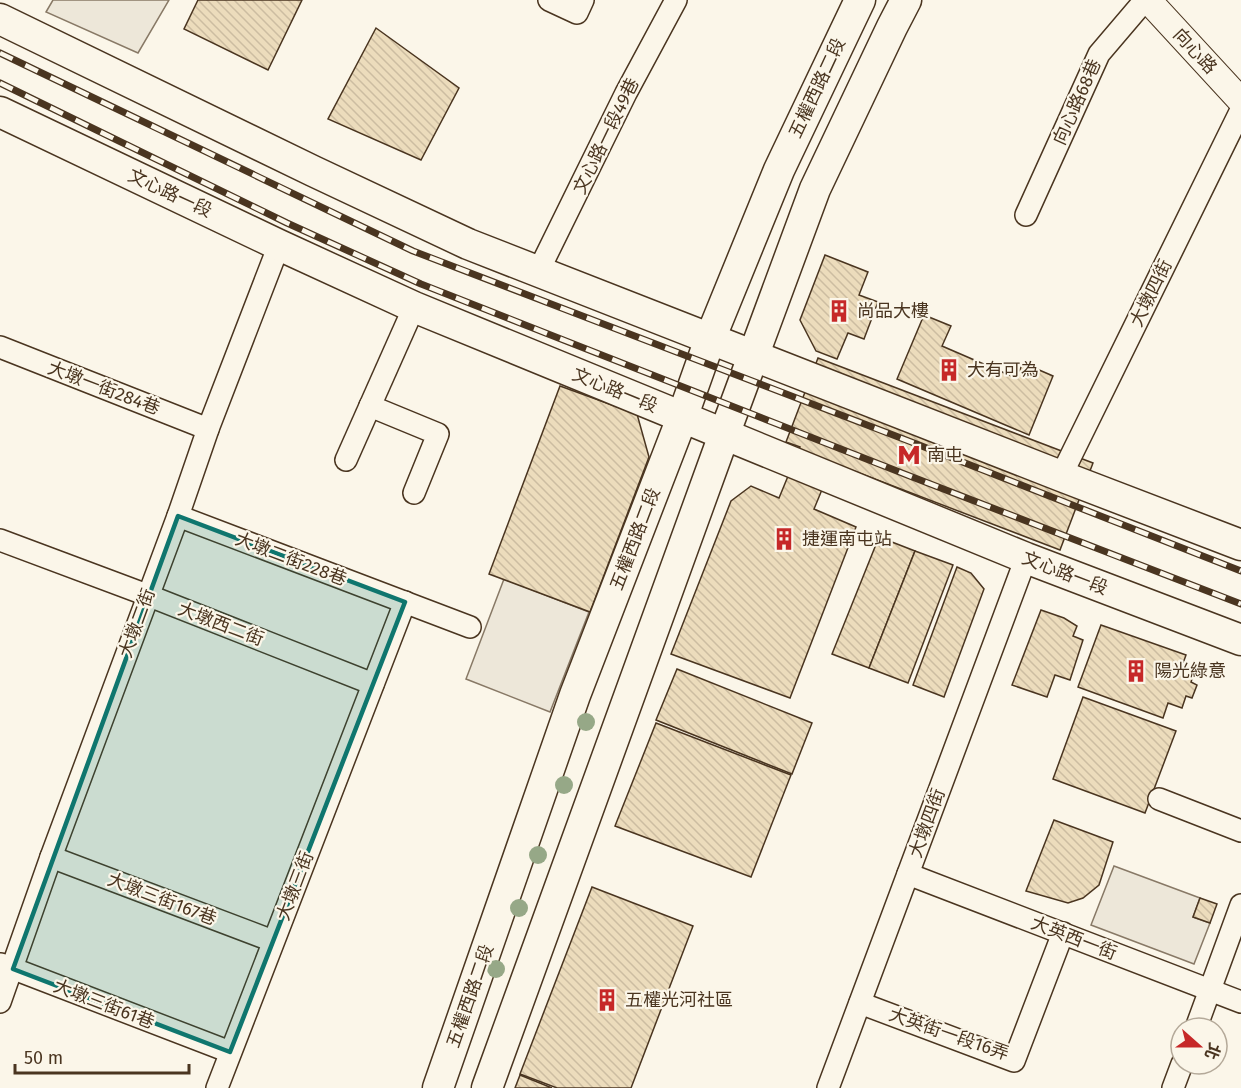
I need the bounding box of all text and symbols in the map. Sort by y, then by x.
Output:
street label: 向心路 [1169,24,1221,78]
street label: 五權西路二段 [784,34,850,142]
street label: 向心路68巷 [1048,56,1106,148]
street label: 文心路一段49巷 [568,74,644,198]
street label: 文心路一段 [125,164,215,222]
street label: 大墩四街 [1125,256,1177,330]
building icon: 尚品大樓 [826,298,852,324]
place label: 尚品大樓 [857,300,929,322]
street label: 大墩一街284巷 [45,357,163,419]
building icon: 大有可為 [936,357,962,383]
place label: 大有可為 [967,359,1039,381]
street label: 文心路一段 [569,363,661,417]
metro station icon: 南屯 [896,442,922,468]
place label: 南屯 [927,444,963,466]
street label: 五權西路二段 [605,485,665,593]
building icon: 捷運南屯站 [771,526,797,552]
street label: 大墩二街228巷 [232,528,350,590]
place label: 捷運南屯站 [802,528,892,550]
street label: 文心路一段 [1019,547,1111,599]
street label: 大墩二街 [114,585,160,661]
street label: 大墩西二街 [175,598,267,650]
building icon: 陽光綠意 [1123,658,1149,684]
place label: 陽光綠意 [1154,660,1226,682]
street label: 大墩四街 [904,785,950,861]
street label: 大墩三街 [272,848,318,924]
street label: 大墩三街167巷 [104,868,220,930]
street label: 大英西一街 [1028,912,1120,964]
street label: 五權西路二段 [442,941,498,1051]
street label: 大墩三街61巷 [50,975,158,1033]
building icon: 五權光河社區 [594,987,620,1013]
place label: 五權光河社區 [625,989,733,1011]
street label: 大英街一段16弄 [886,1003,1012,1065]
north arrow [1169,1016,1229,1076]
scale bar [15,1037,189,1075]
text: 北 [1201,1040,1224,1062]
text: 50 m [24,1047,63,1069]

